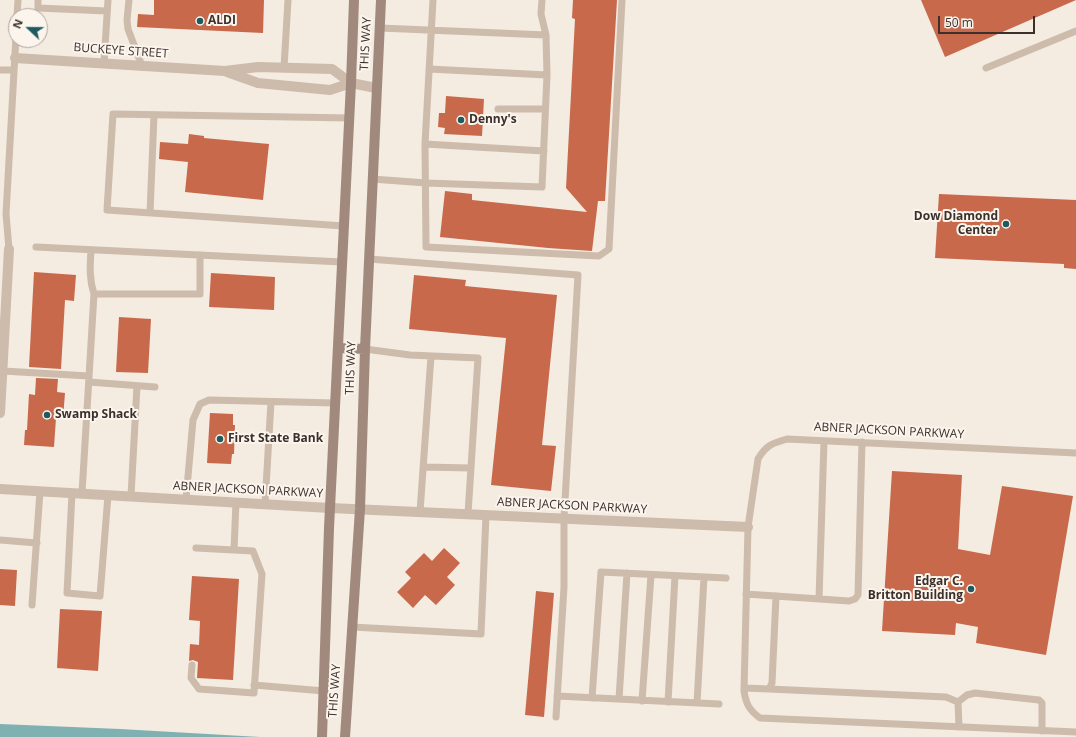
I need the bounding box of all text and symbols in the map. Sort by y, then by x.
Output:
north arrow [8,8,48,48]
scale bar [940,8,1037,34]
place label: ALDI [208,14,236,28]
text: 50 m [945,14,973,31]
marker: ALDI [195,16,205,26]
text: N [9,17,26,31]
street label: THIS WAY [357,17,375,71]
street label: BUCKEYE STREET [73,41,169,61]
place label: Denny's [469,113,517,127]
marker: Denny's [456,115,466,125]
place label: Dow Diamond Center [914,210,998,238]
marker: Dow Diamond Center [1001,219,1011,229]
street label: THIS WAY [343,341,359,395]
place label: Swamp Shack [55,408,137,422]
marker: Swamp Shack [42,410,52,420]
street label: ABNER JACKSON PARKWAY [814,420,964,442]
place label: First State Bank [228,432,323,446]
marker: First State Bank [215,434,225,444]
street label: ABNER JACKSON PARKWAY [173,479,323,501]
street label: ABNER JACKSON PARKWAY [497,495,647,517]
place label: Edgar C. Britton Building [868,575,963,603]
marker: Edgar C. Britton Building [966,584,976,594]
street label: THIS WAY [326,664,344,718]

